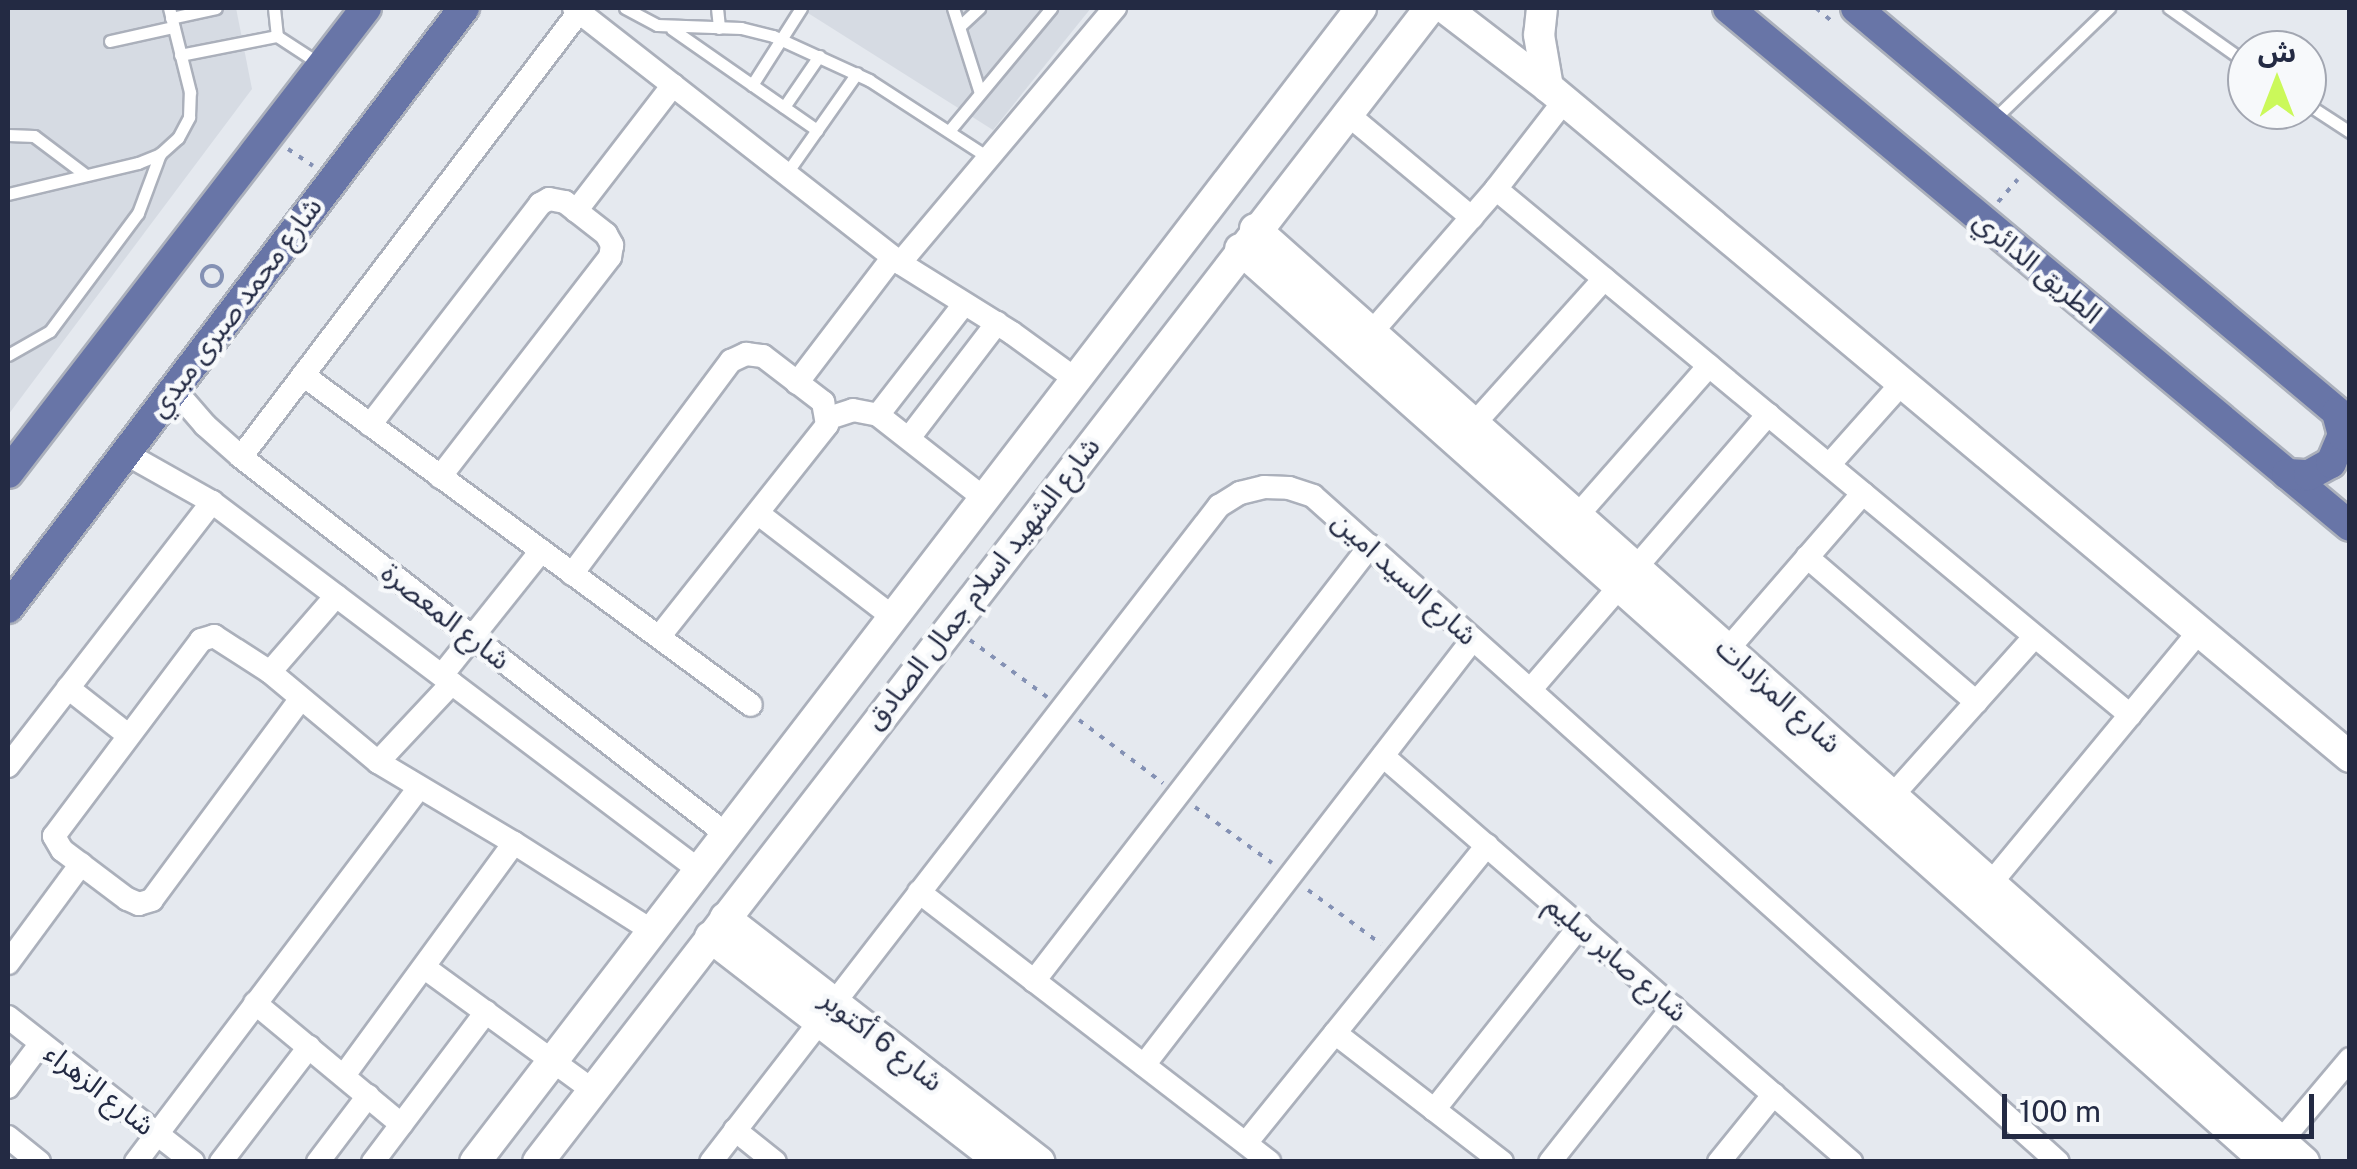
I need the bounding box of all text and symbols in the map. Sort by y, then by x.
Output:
north arrow [2227,30,2327,130]
text: ش [2258,35,2296,68]
street label: شارع محمد صبرى مبدي [141,191,329,423]
street label: الطريق الدائري [1967,204,2109,330]
street label: شارع الشهيد اسلام جمال الصادق [857,430,1107,736]
street label: شارع السيد امين [1326,504,1484,652]
street label: شارع المعصرة [375,555,517,677]
street label: شارع المزادات [1710,630,1848,760]
street label: شارع صابر سليم [1539,887,1695,1029]
street label: شارع 6 أكتوبر [814,982,950,1098]
street label: شارع الزهراء [38,1036,162,1142]
scale bar [2007,1074,2320,1136]
text: 100 m [2019,1093,2101,1129]

